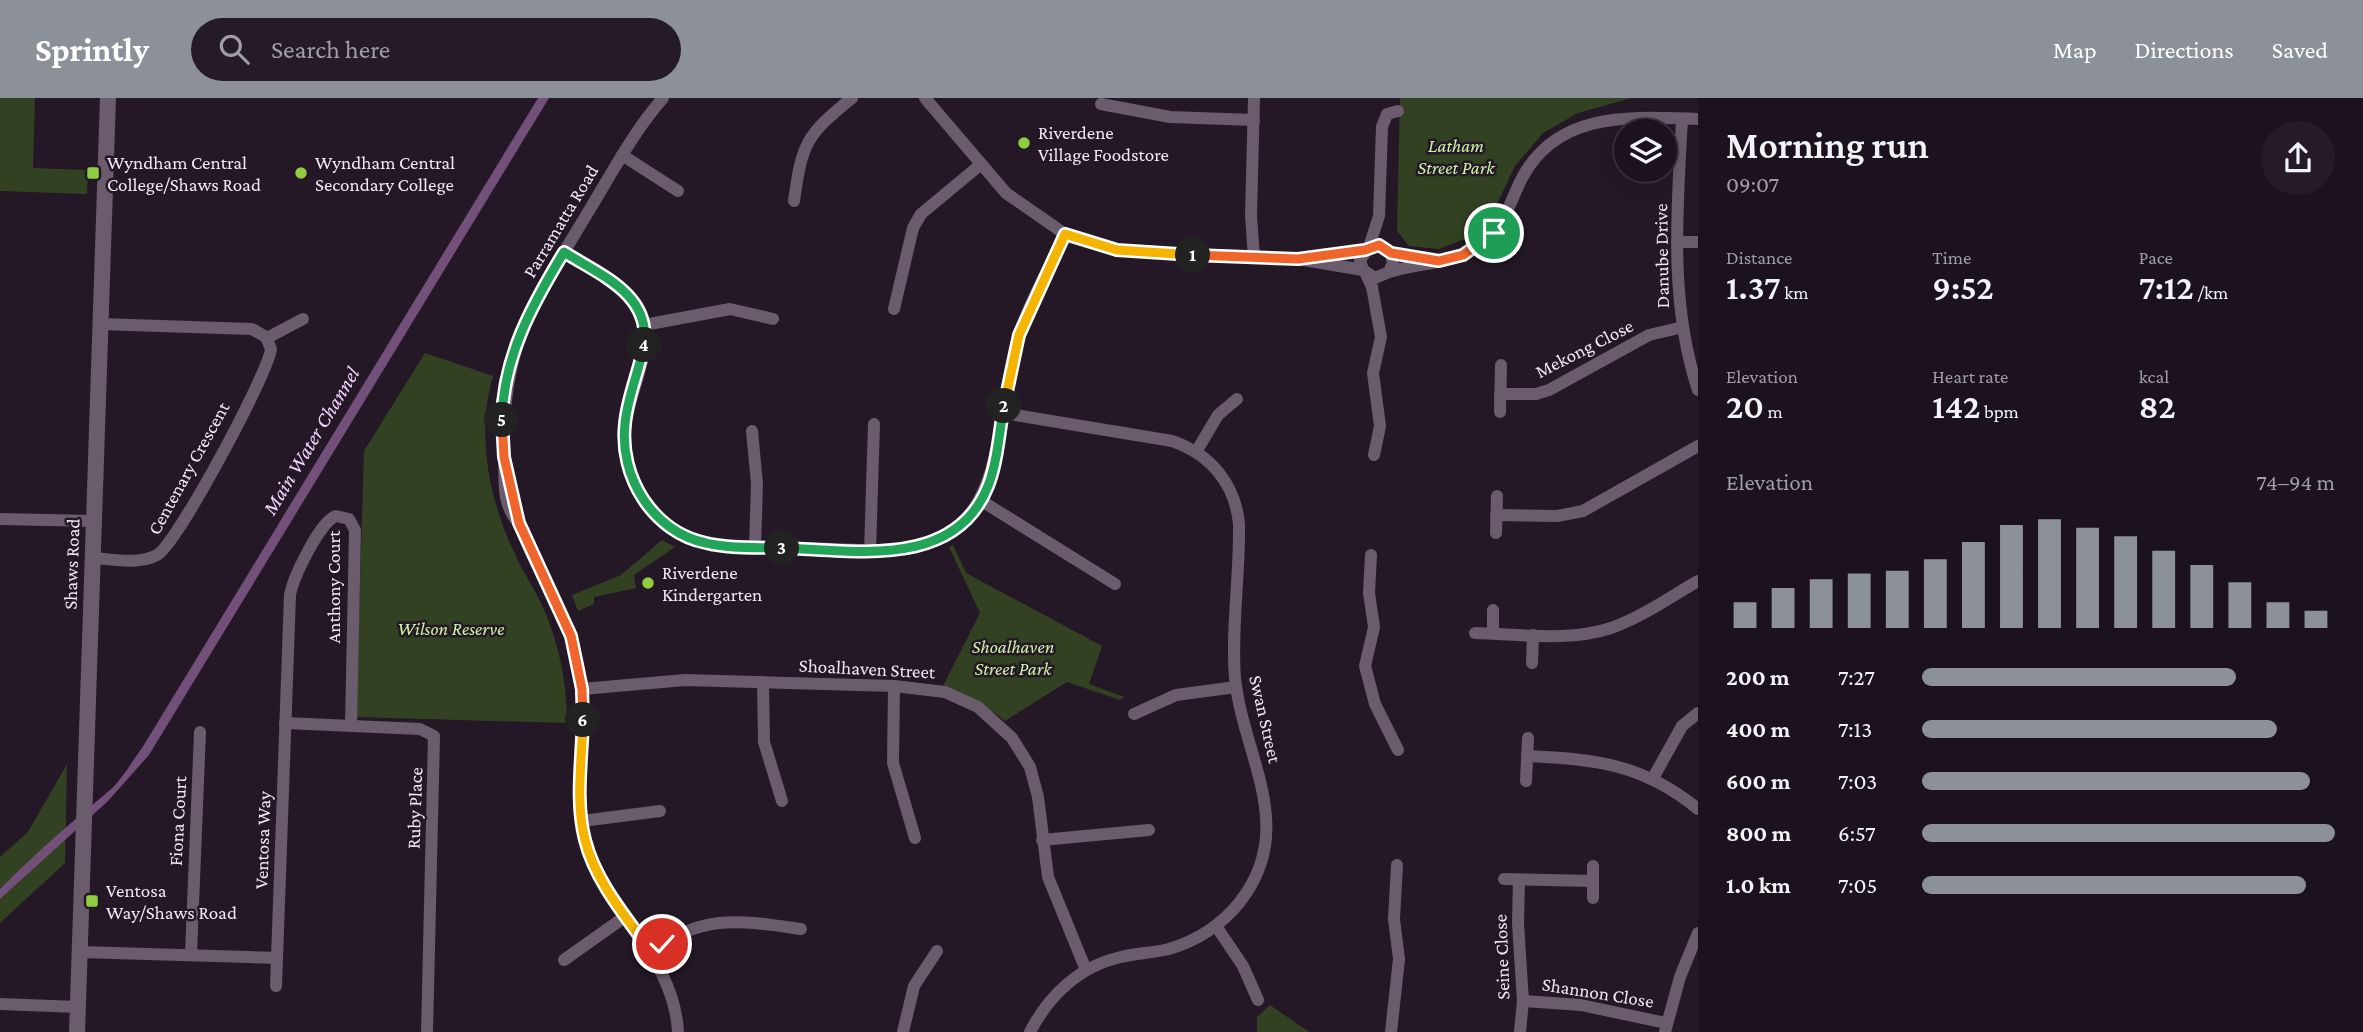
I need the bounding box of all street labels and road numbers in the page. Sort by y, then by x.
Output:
street label: Parramatta Road [519,161,602,281]
street label: Danube Drive [1650,203,1673,309]
street label: Mekong Close [1532,315,1637,382]
street label: Centenary Crescent [143,398,234,538]
street label: Shaws Road [59,518,84,610]
street label: Anthony Court [323,530,344,644]
street label: Shoalhaven Street [798,654,936,683]
street label: Swan Street [1245,673,1286,766]
street label: Ruby Place [403,767,426,849]
street label: Fiona Court [165,775,190,866]
street label: Ventosa Way [250,790,275,889]
street label: Seine Close [1490,914,1513,1000]
street label: Shannon Close [1541,973,1655,1012]

